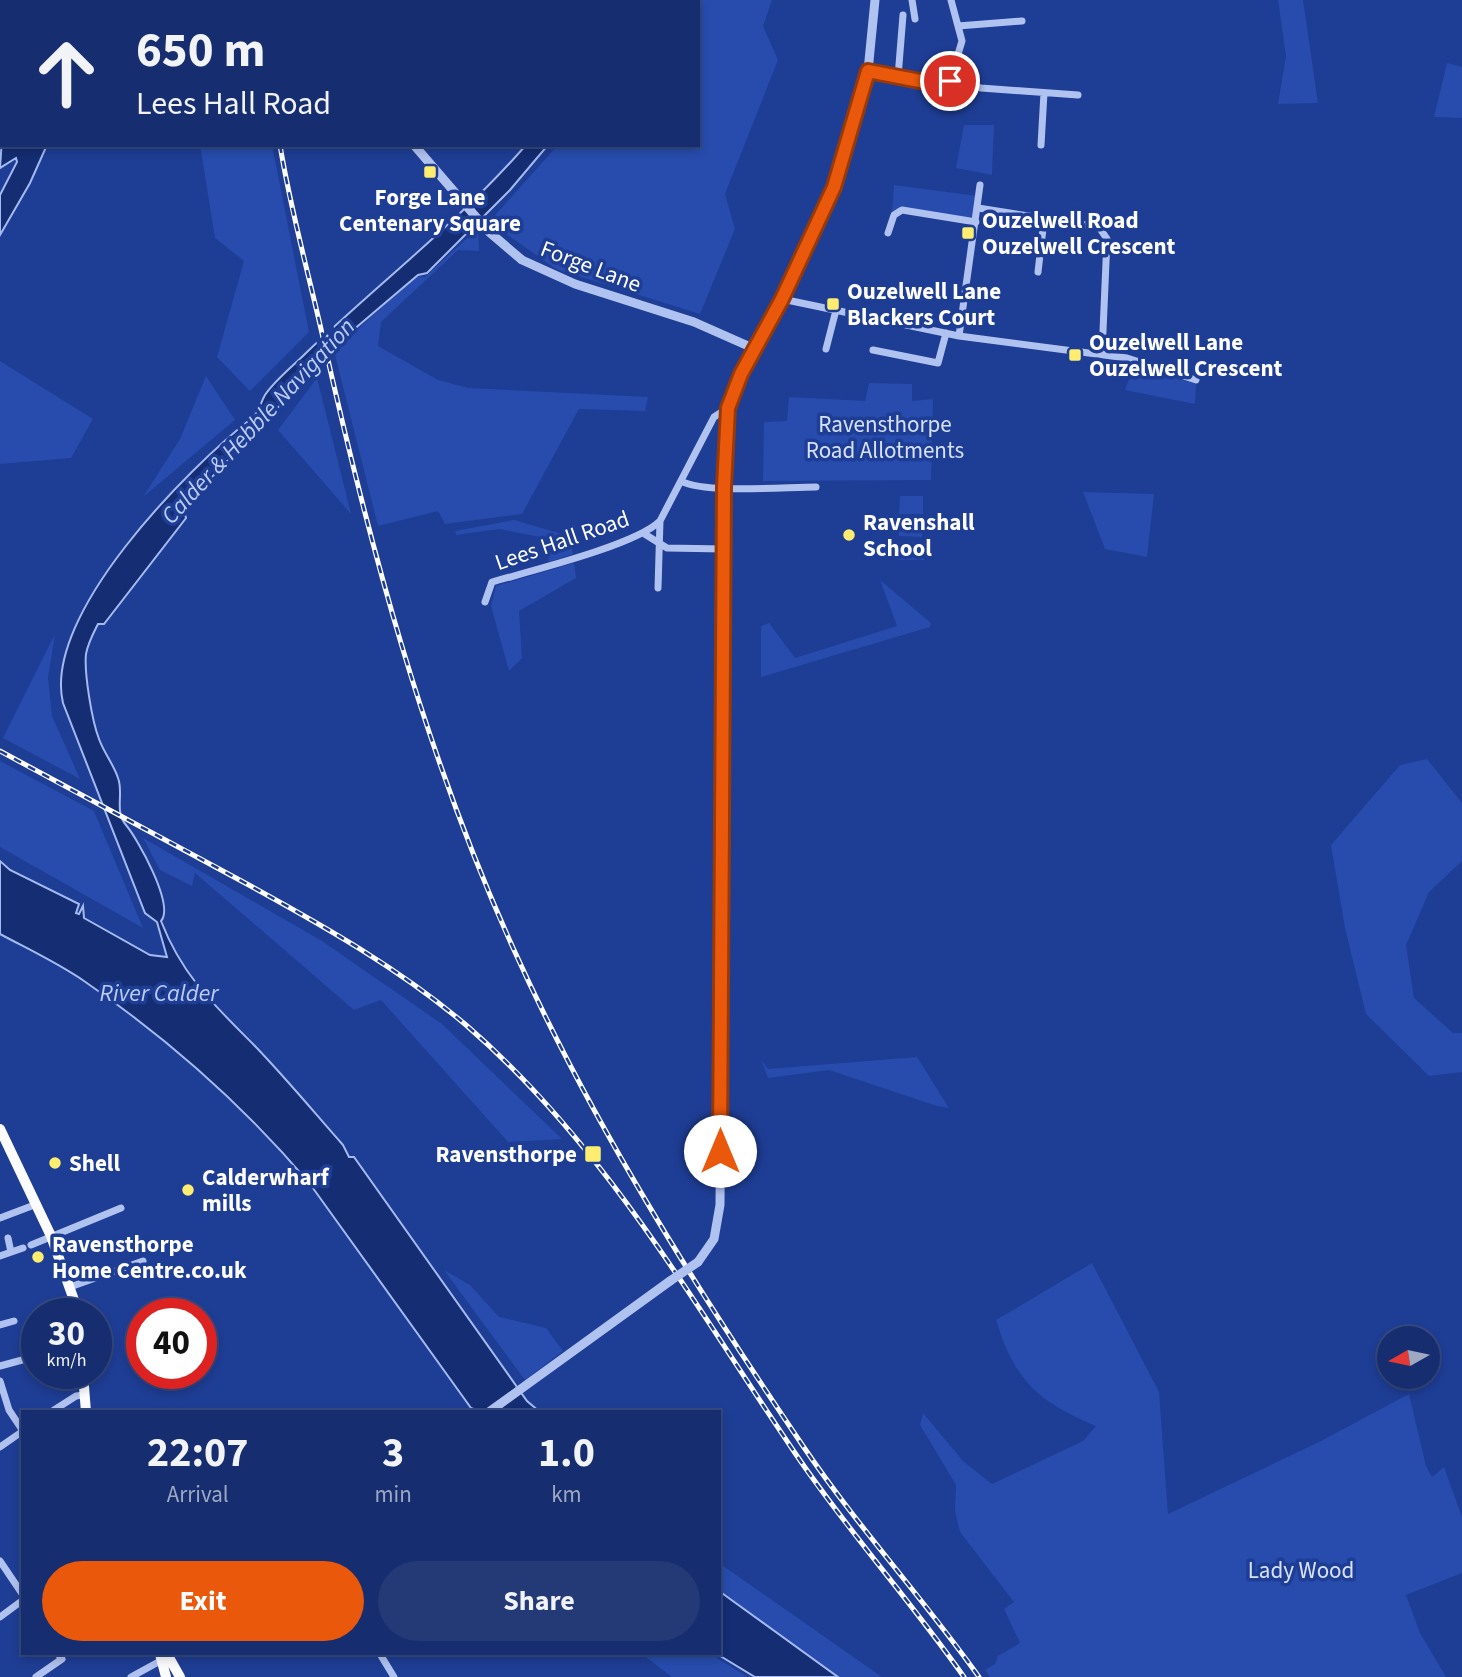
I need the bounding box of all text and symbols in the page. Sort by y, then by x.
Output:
text: 650 m [136,16,265,86]
icon: ahead [21,28,112,119]
pin [920,51,980,111]
icon: arrive [931,62,969,100]
text: Lees Hall Road [136,81,331,127]
marker: Forge Lane Centenary Square [422,164,438,180]
place label: Forge Lane Centenary Square [339,181,521,240]
place label: Ouzelwell Road Ouzelwell Crescent [982,204,1176,263]
marker: Ouzelwell Road Ouzelwell Crescent [960,225,976,241]
street label: Forge Lane [536,232,646,301]
place label: Ouzelwell Lane Blackers Court [847,275,1001,334]
marker: Ouzelwell Lane Blackers Court [825,296,841,312]
water label: Calder & Hebble Navigation [153,310,364,532]
place label: Ouzelwell Lane Ouzelwell Crescent [1089,326,1283,385]
marker: Ouzelwell Lane Ouzelwell Crescent [1067,347,1083,363]
park label: Ravensthorpe Road Allotments [806,408,964,467]
street label: Lees Hall Road [490,502,634,579]
place label: Ravenshall School [863,506,975,565]
marker: Ravenshall School [841,527,857,543]
water label: River Calder [100,976,220,1011]
position arrow [683,1114,757,1188]
place label: Ravensthorpe [435,1138,577,1171]
marker: Ravensthorpe [583,1144,603,1164]
place label: Shell [69,1147,120,1180]
marker: Shell [47,1155,63,1171]
place label: Calderwharf mills [202,1161,330,1220]
marker: Calderwharf mills [180,1182,196,1198]
place label: Ravensthorpe Home Centre.co.uk [52,1228,247,1287]
marker: Ravensthorpe Home Centre.co.uk [30,1249,46,1265]
speed limit sign: 40 [126,1298,217,1389]
text: 30 [48,1309,85,1359]
north arrow [1377,1326,1440,1390]
map controls [1377,1326,1440,1389]
text: km/h [47,1348,86,1373]
text: 22:07 [147,1423,248,1483]
text: 3 [382,1423,404,1483]
text: 1.0 [538,1423,595,1483]
text: Arrival [167,1478,229,1511]
text: min [375,1478,412,1511]
text: km [551,1478,582,1511]
park label: Lady Wood [1248,1554,1354,1587]
button: Exit [42,1561,364,1641]
button: Share [378,1561,700,1641]

